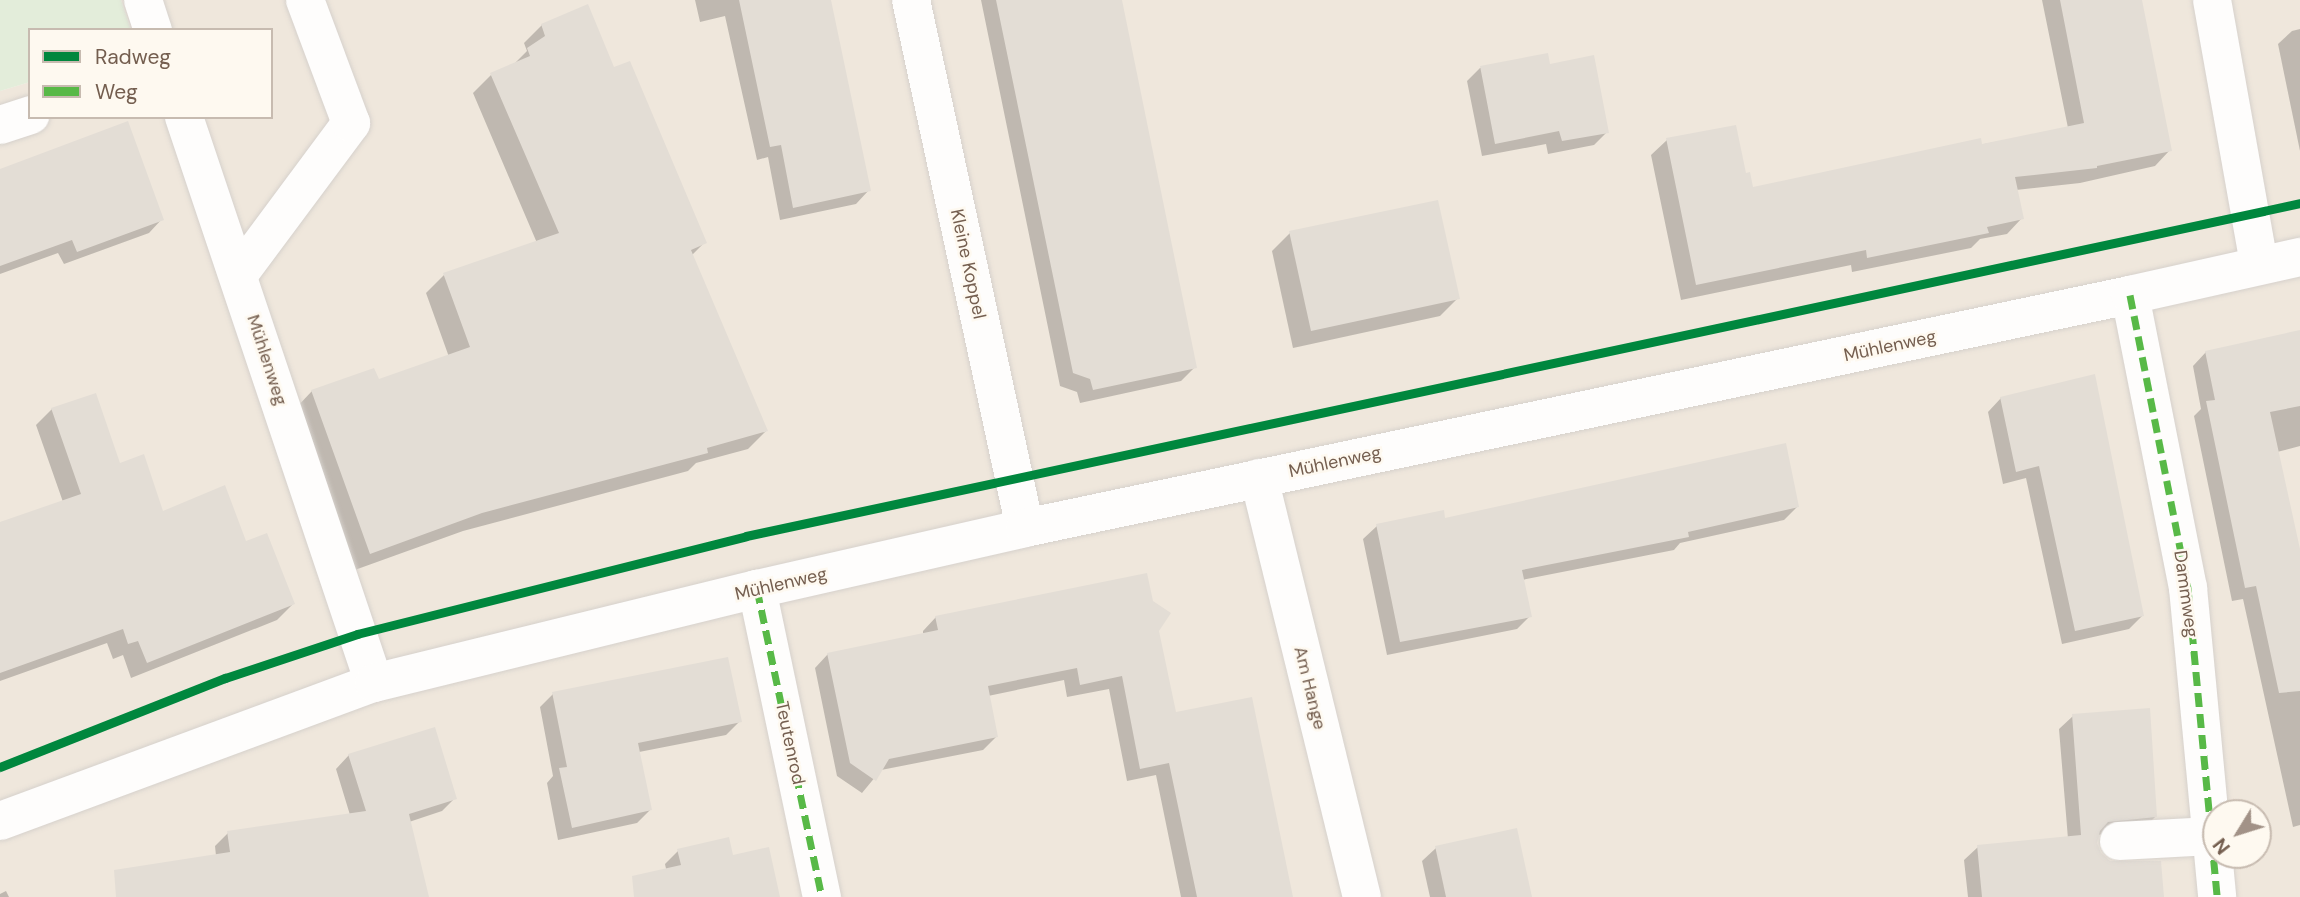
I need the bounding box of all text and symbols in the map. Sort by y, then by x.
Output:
legend [28,28,273,119]
text: Radweg [95,43,171,71]
text: Weg [95,78,138,106]
street label: Kleine Koppel [946,207,990,321]
street label: Mühlenweg [242,312,292,408]
street label: Mühlenweg [1842,326,1938,366]
street label: Mühlenweg [1287,442,1383,482]
street label: Dammweg [2169,549,2203,639]
street label: Mühlenweg [733,563,829,605]
street label: Am Hange [1289,644,1331,732]
street label: Teutenrod [771,699,809,787]
north arrow [2202,799,2272,869]
text: N [2208,833,2236,859]

